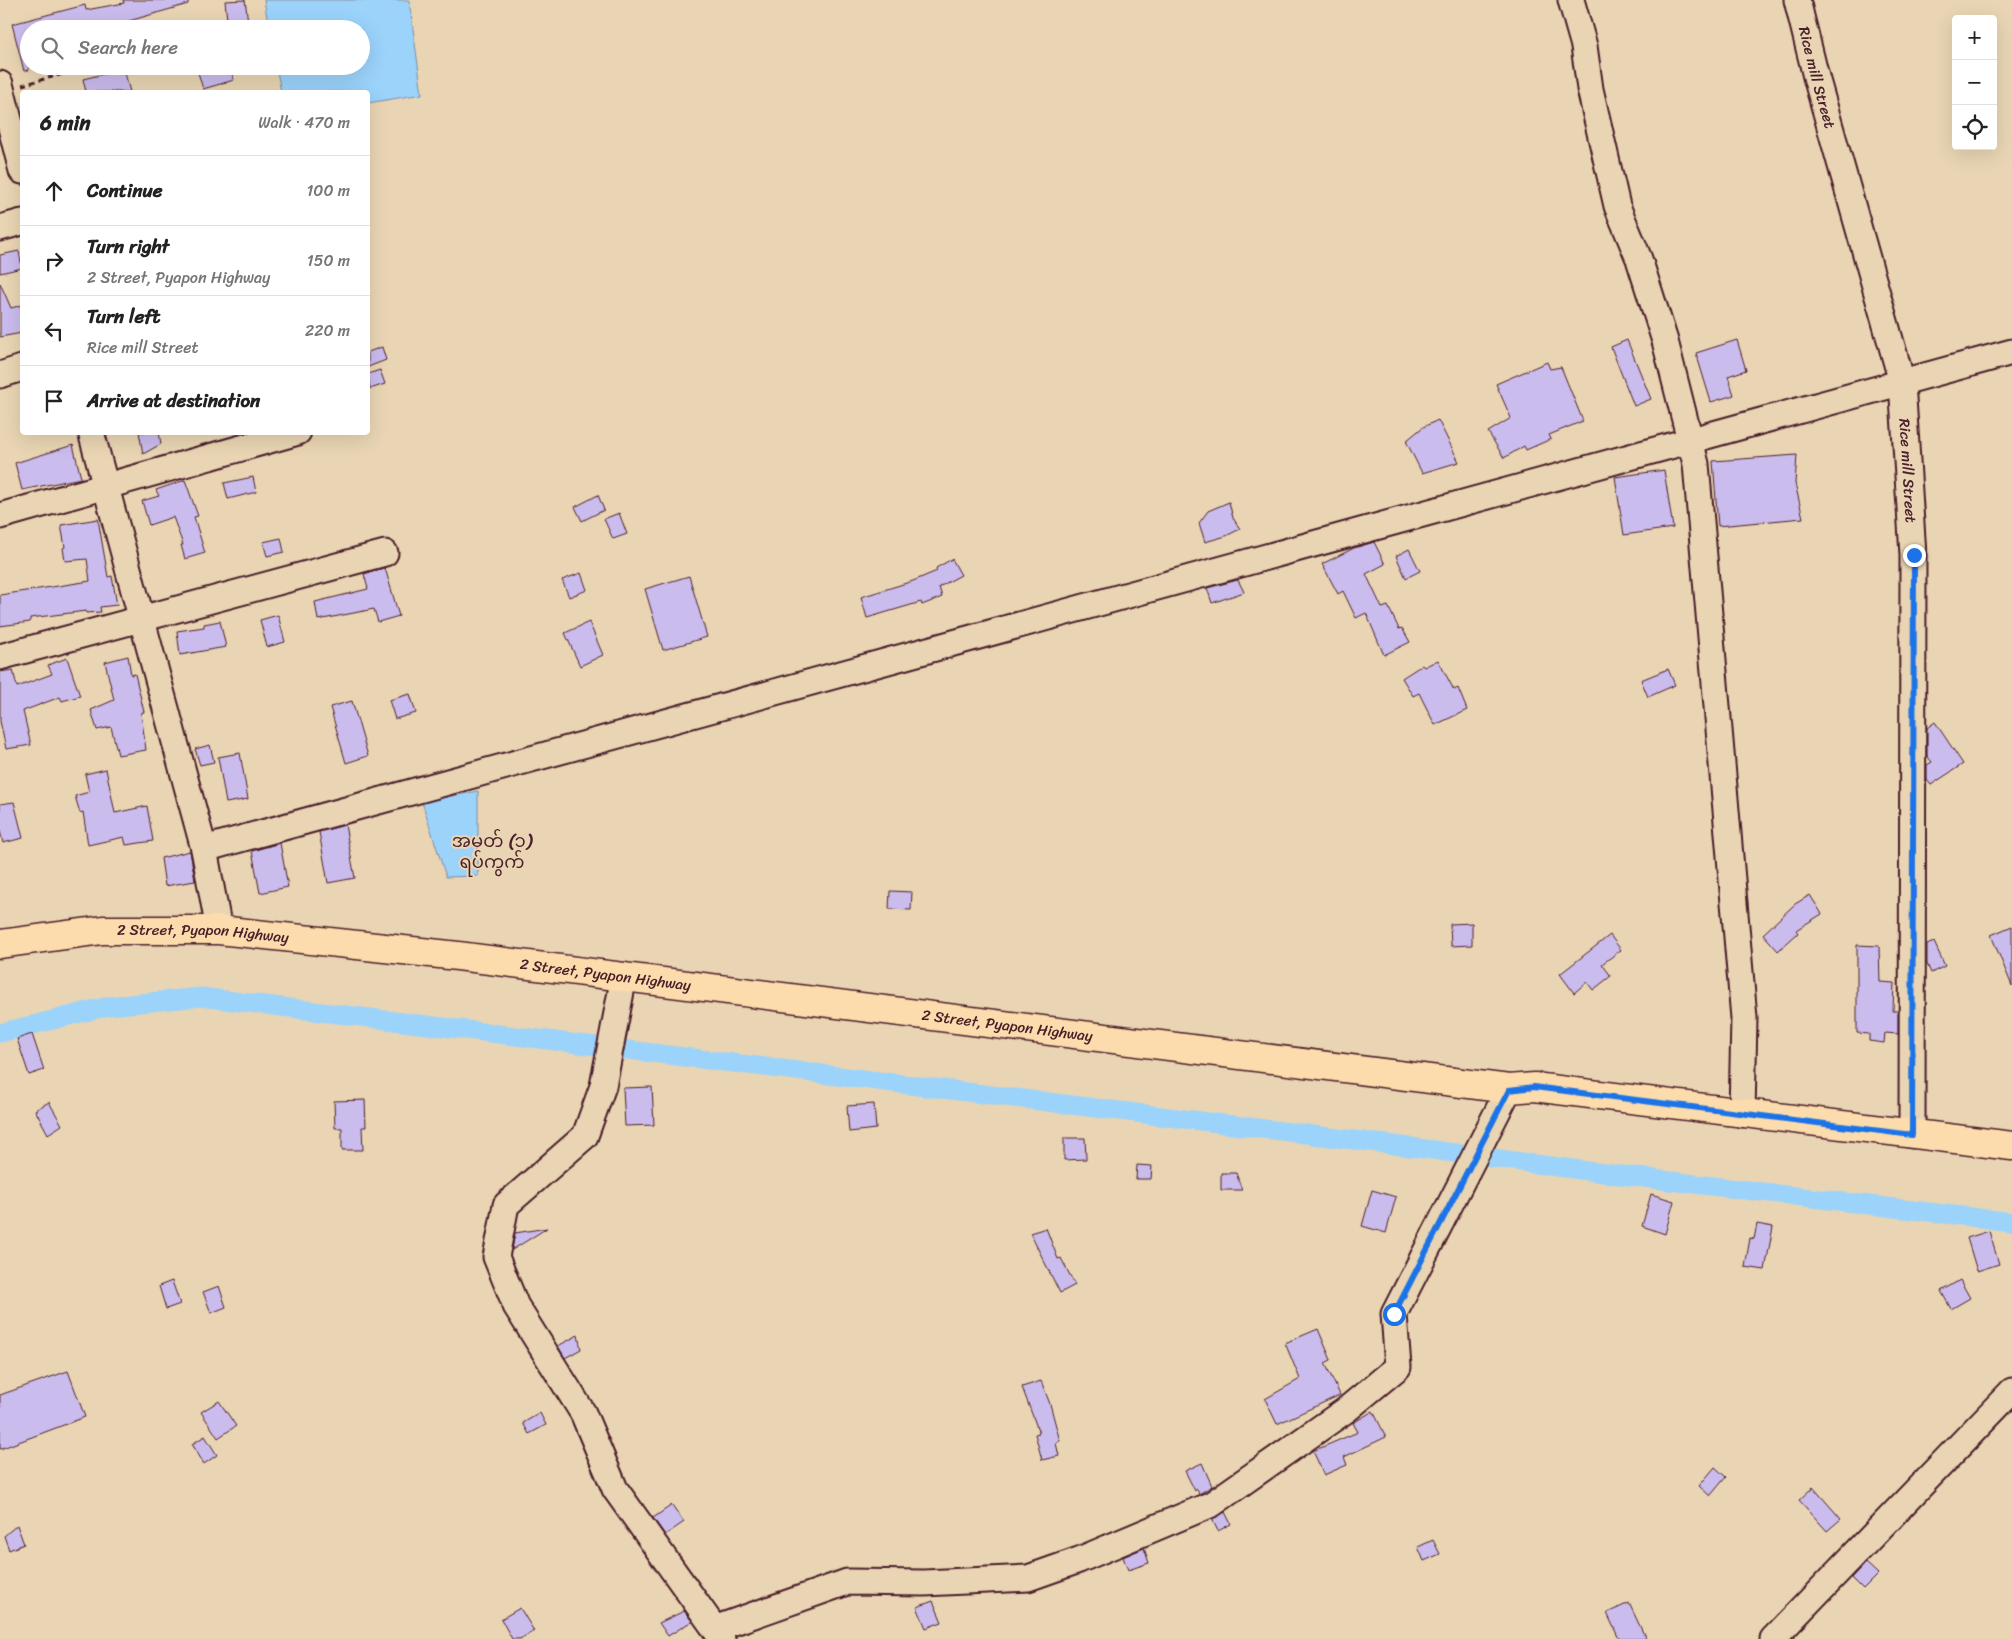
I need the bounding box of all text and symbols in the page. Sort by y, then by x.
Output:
map controls [1952,15,1997,150]
button: + [1952,15,1997,60]
search box [20,20,370,75]
street label: Rice mill Street [1791,24,1843,132]
text: Search here [78,31,178,64]
icon: search [38,34,66,62]
button: − [1952,60,1997,105]
text: 6 min [40,104,91,142]
button: locate [1952,105,1997,150]
text: Walk · 470 m [258,108,350,137]
text: Continue [87,174,163,207]
text: 100 m [306,176,350,205]
icon: ahead [40,177,68,205]
text: Turn right [87,230,169,263]
text: 150 m [307,246,350,275]
icon: right [40,247,68,275]
text: 2 Street, Pyapon Highway [87,263,270,292]
text: Turn left [87,300,160,333]
text: 220 m [305,316,350,345]
icon: left [40,317,68,345]
text: Rice mill Street [87,333,199,362]
text: Arrive at destination [87,384,260,417]
icon: arrive [40,387,68,415]
street label: Rice mill Street [1891,418,1924,524]
route end [1903,544,1926,567]
district label: အမှတ် (၁) ရပ်ကွက် [452,825,534,878]
street label: 2 Street, Pyapon Highway [117,917,290,951]
street label: 2 Street, Pyapon Highway [518,951,693,998]
street label: 2 Street, Pyapon Highway [920,1002,1094,1049]
route start [1383,1303,1406,1326]

